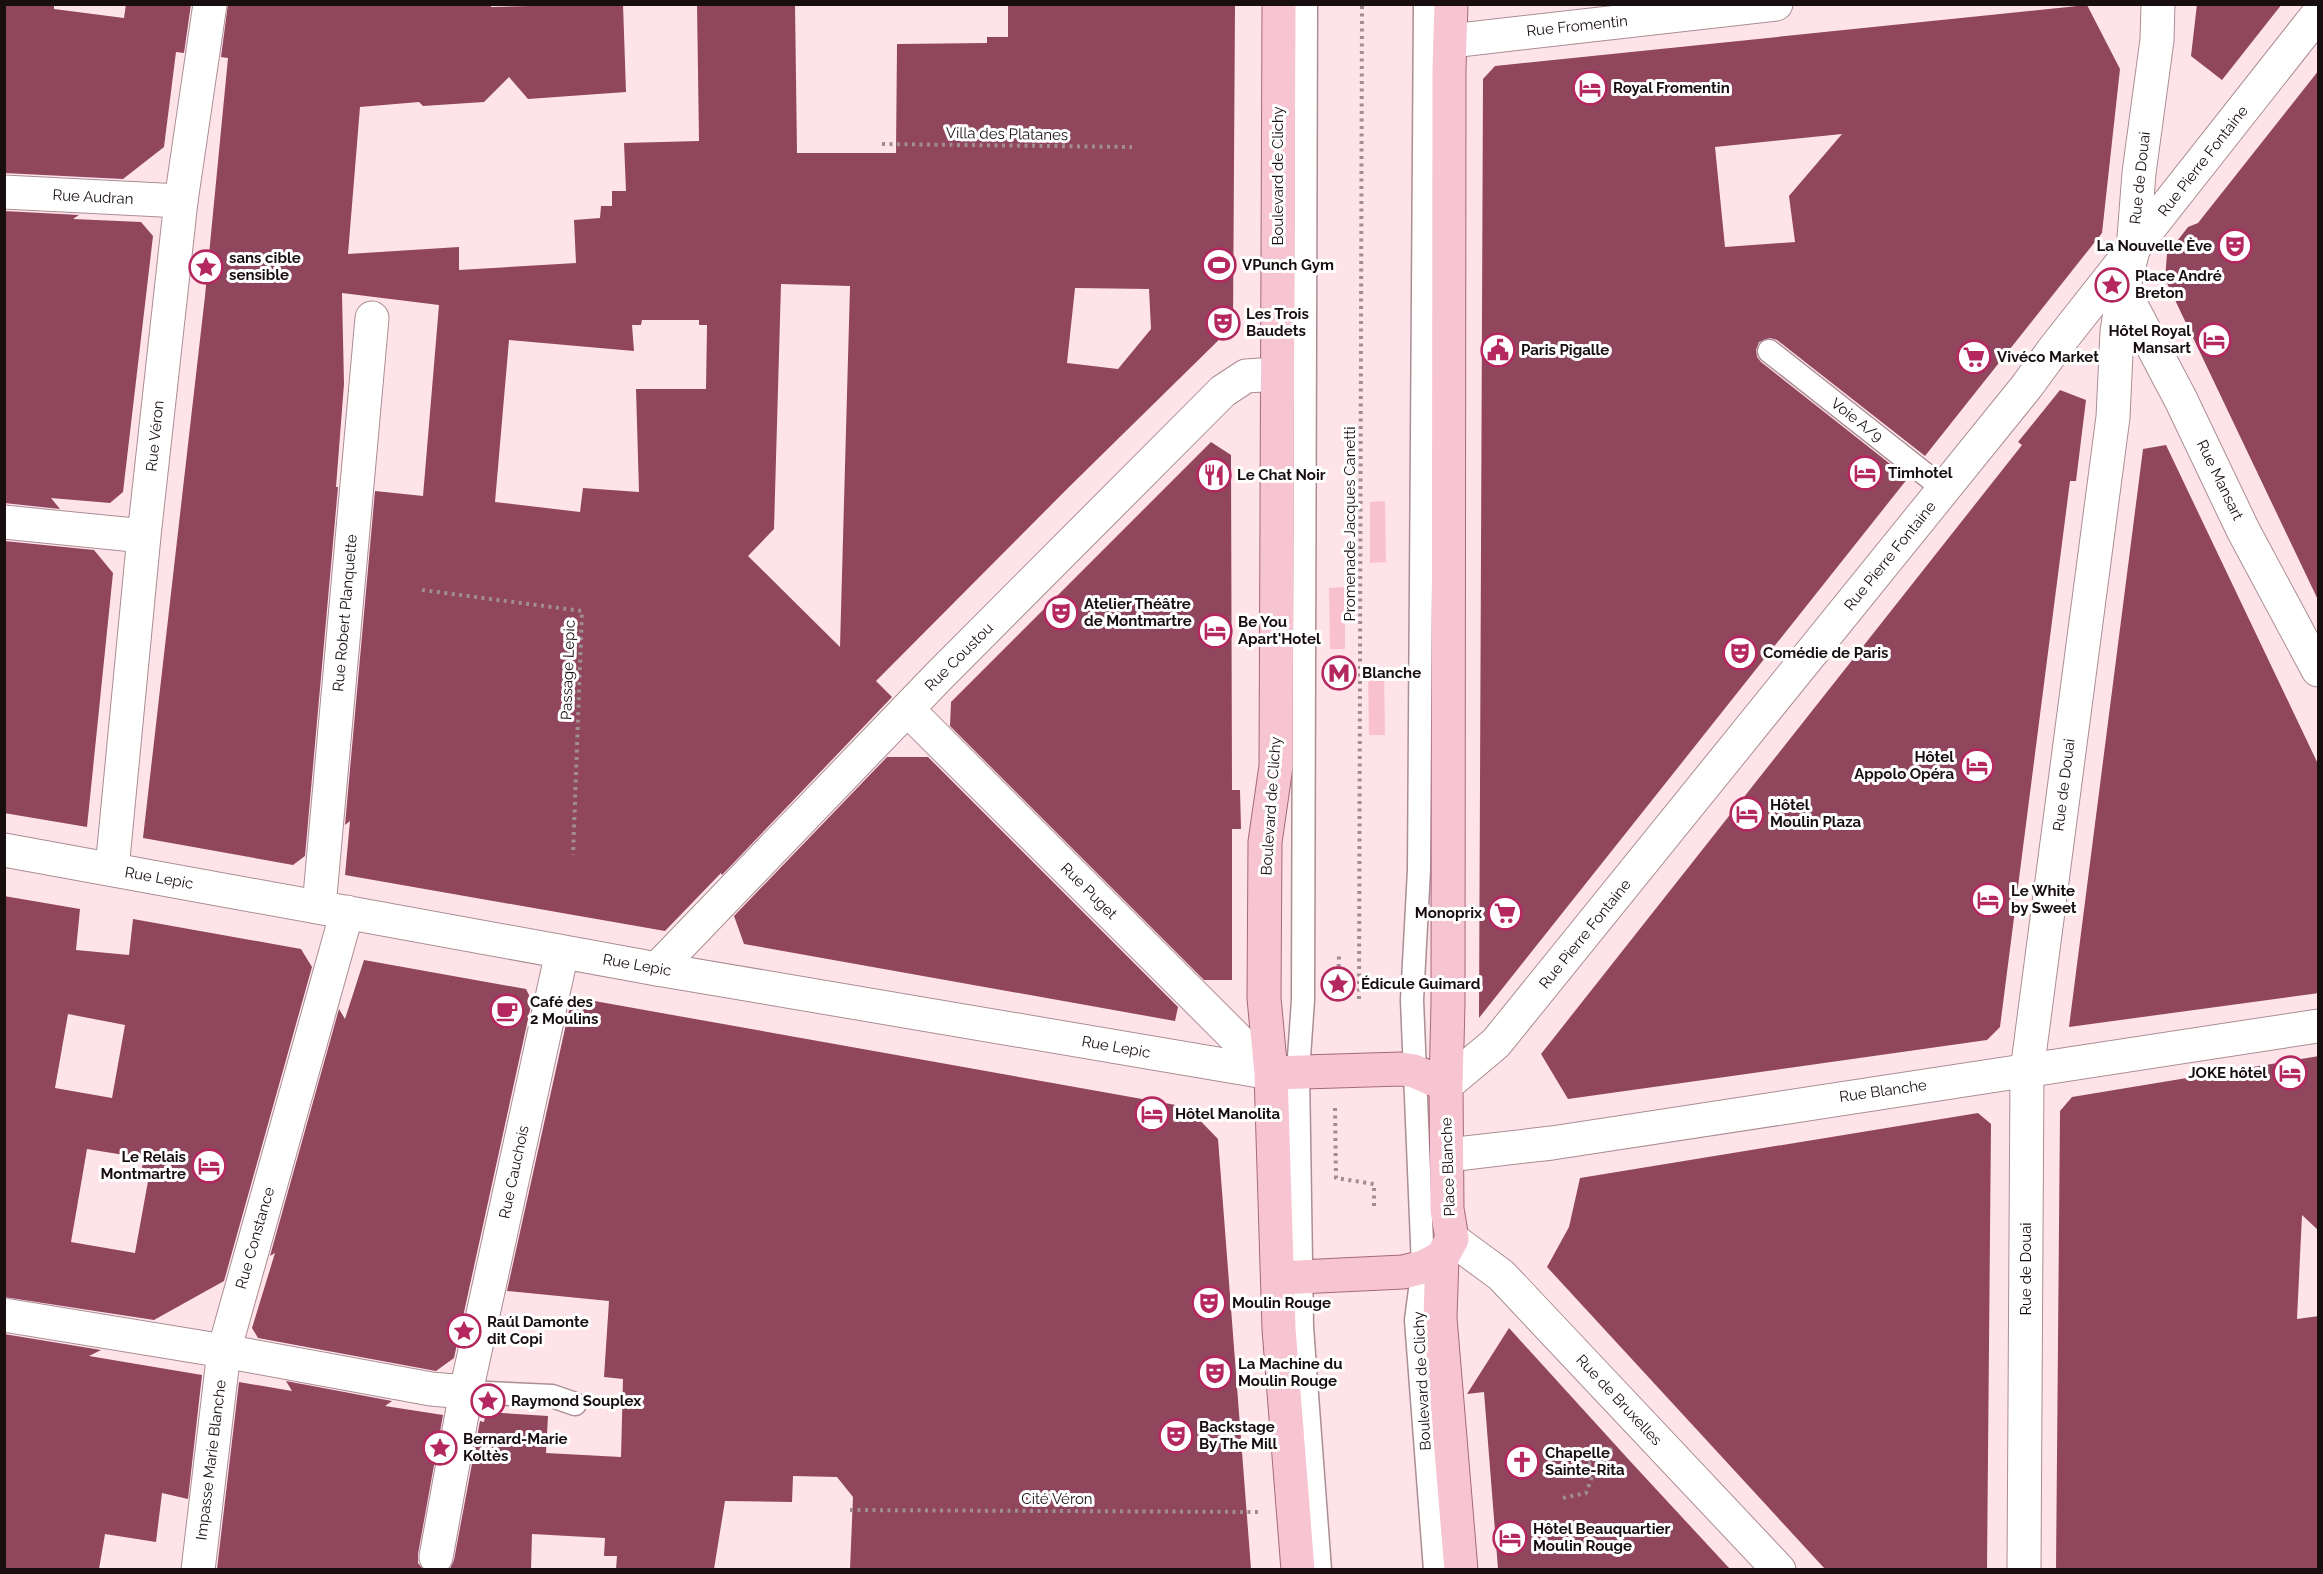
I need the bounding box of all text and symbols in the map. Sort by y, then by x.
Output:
street label: Rue Fromentin [1525,12,1629,40]
hotel icon: Royal Fromentin [1572,70,1608,106]
place label: Royal Fromentin [1613,79,1730,97]
street label: Rue Pierre Fontaine [2154,102,2252,220]
street label: Boulevard de Clichy [1269,106,1287,246]
street label: Villa des Platanes [946,124,1068,144]
street label: Rue de Douai [2126,131,2154,225]
street label: Rue Audran [52,186,134,208]
theatre icon: La Nouvelle Ève [2217,228,2253,264]
place label: La Nouvelle Ève [2096,237,2212,255]
sports icon: VPunch Gym [1201,247,1237,283]
place icon: sans cible sensible [188,249,224,285]
place label: sans cible sensible [229,249,301,284]
place label: VPunch Gym [1242,256,1334,274]
place icon: Place André Breton [2094,267,2130,303]
place label: Place André Breton [2135,267,2222,302]
theatre icon: Les Trois Baudets [1205,305,1241,341]
place label: Les Trois Baudets [1246,305,1309,340]
place label: Hôtel Royal Mansart [2108,322,2191,357]
hotel icon: Hôtel Royal Mansart [2196,322,2232,358]
public building icon: Paris Pigalle [1480,332,1516,368]
supermarket icon: Vivéco Market [1956,339,1992,375]
place label: Paris Pigalle [1521,341,1609,359]
place label: Vivéco Market [1997,348,2099,366]
street label: Voie A/9 [1827,394,1887,446]
street label: Rue Véron [142,400,168,472]
street label: Promenade Jacques Canetti [1341,426,1359,622]
street label: Rue Mansart [2193,437,2247,523]
hotel icon: Timhotel [1847,455,1883,491]
restaurant icon: Le Chat Noir [1196,457,1232,493]
place label: Timhotel [1888,464,1953,482]
place label: Le Chat Noir [1237,466,1326,484]
street label: Rue Pierre Fontaine [1840,498,1940,614]
street label: Rue Robert Planquette [329,533,361,692]
theatre icon: Atelier Théâtre de Montmartre [1043,595,1079,631]
place label: Atelier Théâtre de Montmartre [1084,595,1192,630]
hotel icon: Be You Apart'Hotel [1197,613,1233,649]
place label: Be You Apart'Hotel [1238,613,1321,648]
street label: Rue Coustou [921,619,997,695]
street label: Passage Lepic [557,620,579,720]
theatre icon: Comédie de Paris [1722,635,1758,671]
place label: Comédie de Paris [1763,644,1889,662]
metro station icon: Blanche [1321,655,1357,691]
place label: Blanche [1362,664,1421,682]
street label: Boulevard de Clichy [1257,736,1285,876]
street label: Rue de Douai [2049,738,2079,832]
place label: Hôtel Appolo Opéra [1854,748,1954,783]
hotel icon: Hôtel Appolo Opéra [1959,748,1995,784]
hotel icon: Hôtel Moulin Plaza [1729,796,1765,832]
place label: Hôtel Moulin Plaza [1770,796,1862,831]
street label: Rue Puget [1057,859,1121,923]
street label: Rue Lepic [123,863,195,893]
street label: Rue Pierre Fontaine [1535,876,1635,992]
hotel icon: Le White by Sweet [1970,882,2006,918]
place label: Le White by Sweet [2011,882,2077,917]
supermarket icon: Monoprix [1487,895,1523,931]
place label: Monoprix [1415,904,1482,922]
street label: Rue Lepic [601,950,673,980]
place icon: Édicule Guimard [1320,966,1356,1002]
place label: Édicule Guimard [1361,975,1481,993]
cafe icon: Café des 2 Moulins [489,993,525,1029]
place label: Café des 2 Moulins [530,993,598,1028]
street label: Rue Lepic [1080,1032,1152,1062]
hotel icon: JOKE hôtel [2272,1055,2308,1091]
place label: JOKE hôtel [2188,1064,2267,1082]
street label: Rue Blanche [1838,1076,1928,1106]
hotel icon: Hôtel Manolita [1134,1096,1170,1132]
place label: Hôtel Manolita [1175,1105,1281,1123]
street label: Place Blanche [1437,1117,1459,1217]
street label: Rue Cauchois [495,1124,533,1220]
place label: Le Relais Montmartre [100,1148,186,1183]
hotel icon: Le Relais Montmartre [191,1148,227,1184]
street label: Rue Constance [232,1185,278,1291]
street label: Rue de Douai [2017,1222,2035,1316]
theatre icon: Moulin Rouge [1191,1285,1227,1321]
place label: Moulin Rouge [1232,1294,1331,1312]
street label: Boulevard de Clichy [1409,1311,1435,1451]
place icon: Raúl Damonte dit Copi [446,1313,482,1349]
place label: Raúl Damonte dit Copi [487,1313,589,1348]
street label: Rue de Bruxelles [1572,1351,1666,1449]
theatre icon: La Machine du Moulin Rouge [1197,1355,1233,1391]
place label: La Machine du Moulin Rouge [1238,1355,1342,1390]
street label: Impasse Marie Blanche [192,1379,230,1541]
place icon: Raymond Souplex [470,1383,506,1419]
place label: Raymond Souplex [511,1392,641,1410]
theatre icon: Backstage By The Mill [1158,1418,1194,1454]
place label: Backstage By The Mill [1199,1418,1278,1453]
place icon: Bernard-Marie Koltès [422,1430,458,1466]
place label: Bernard-Marie Koltès [463,1430,567,1465]
church icon: Chapelle Sainte-Rita [1504,1444,1540,1480]
place label: Chapelle Sainte-Rita [1545,1444,1625,1479]
street label: Cité Véron [1021,1490,1093,1508]
hotel icon: Hôtel Beauquartier Moulin Rouge [1492,1520,1528,1556]
place label: Hôtel Beauquartier Moulin Rouge [1533,1520,1670,1555]

